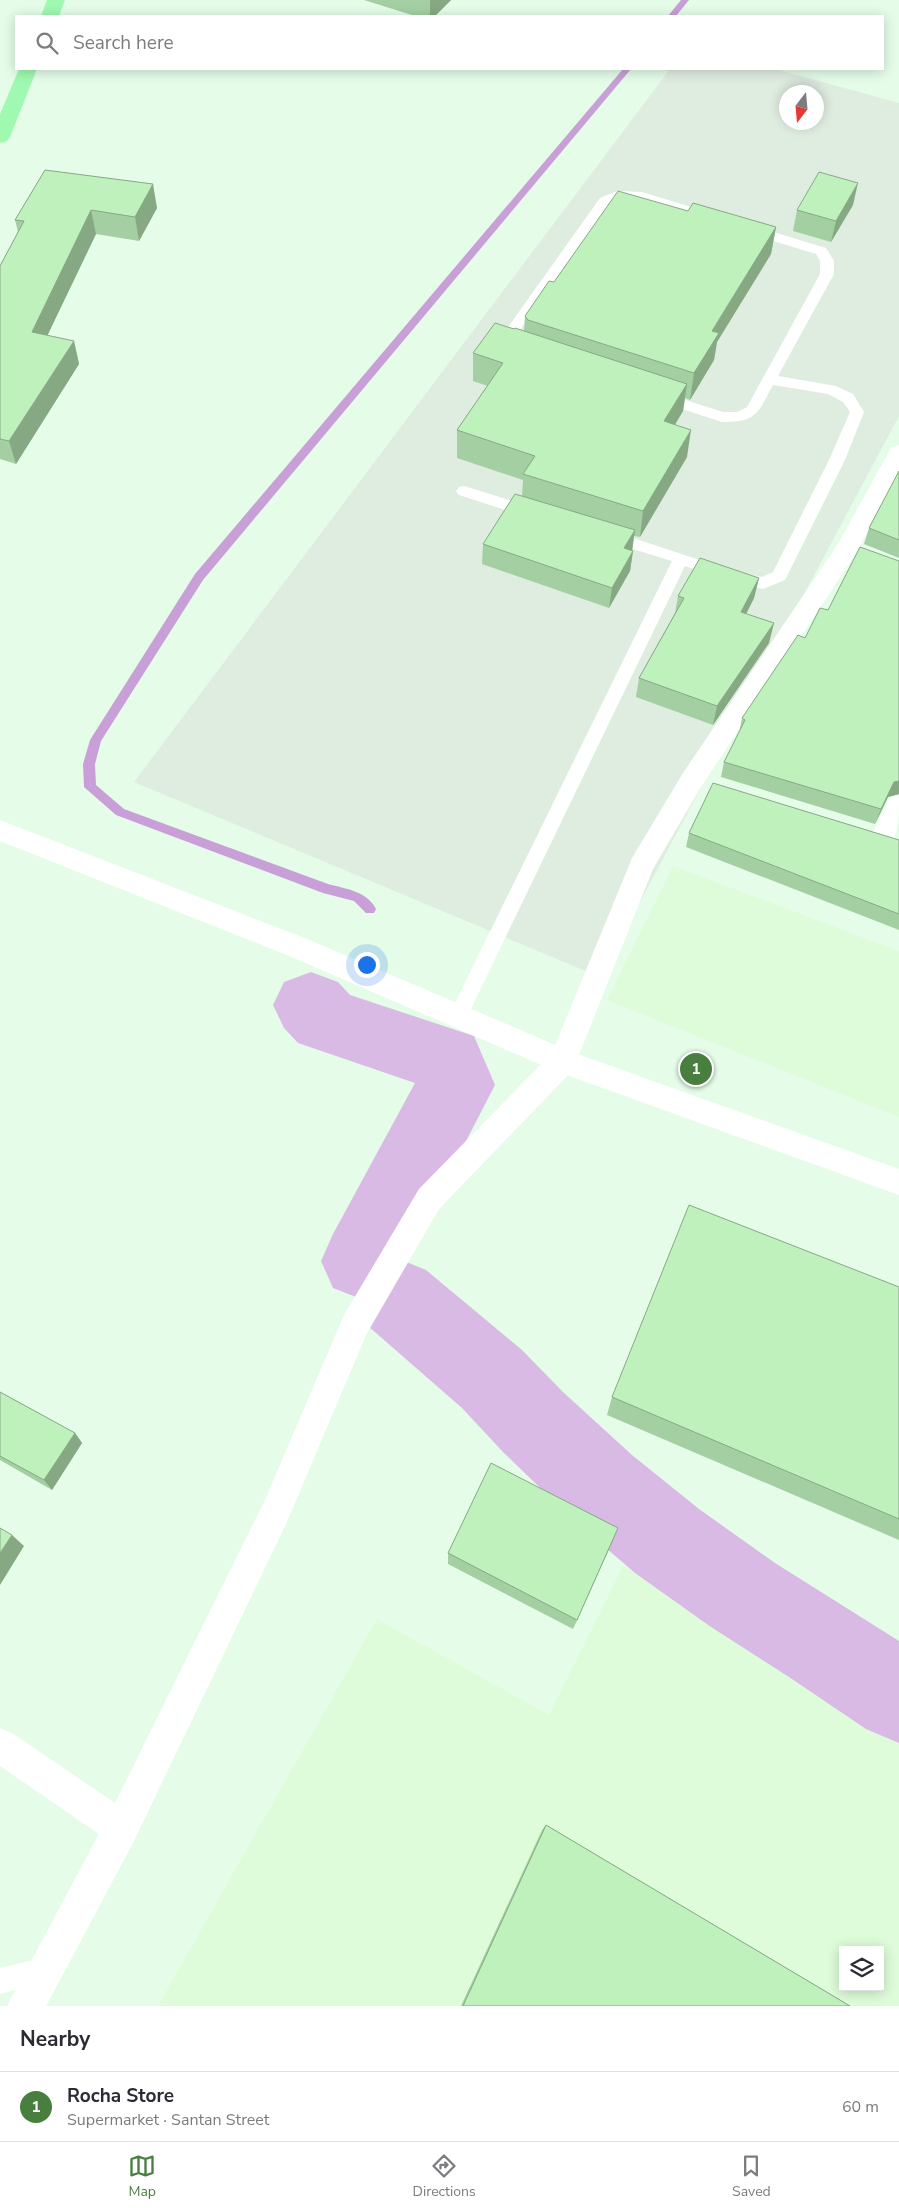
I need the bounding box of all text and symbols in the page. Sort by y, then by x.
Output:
search box [15,15,884,70]
icon: search [33,29,61,57]
text: Search here [73,30,174,56]
north arrow [779,85,824,130]
your location [354,952,380,978]
pin: 1 [680,1050,712,1088]
map controls [839,1946,884,1991]
button: layers [839,1946,884,1991]
text: Nearby [20,2025,90,2053]
text: Rocha Store [67,2083,174,2109]
text: 1 [31,2096,41,2118]
text: 60 m [842,2096,879,2118]
text: Supermarket · Santan Street [67,2109,269,2131]
tab: Map [128,2152,156,2201]
tab: Directions [413,2152,476,2201]
tab: Saved [732,2152,771,2201]

